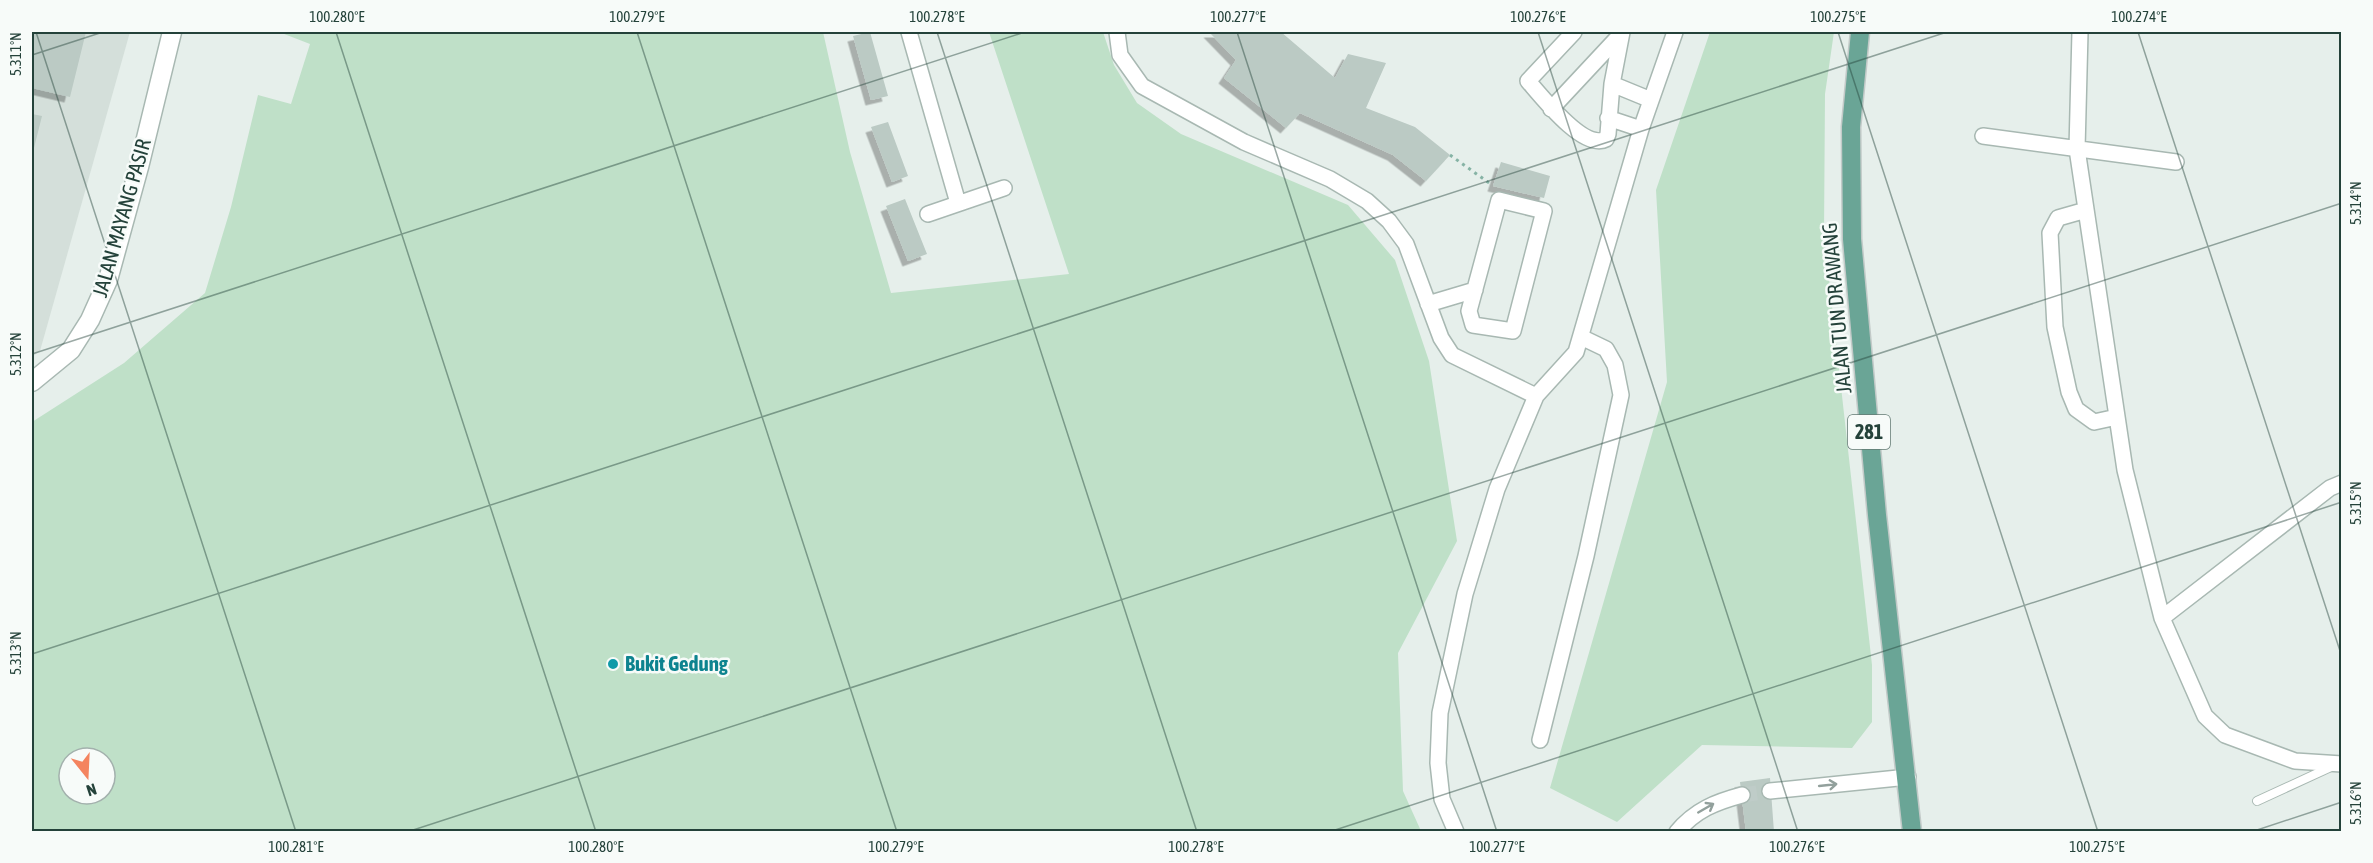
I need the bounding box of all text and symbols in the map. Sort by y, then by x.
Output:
text: 100.280°E [309,8,365,25]
text: 100.279°E [609,8,665,25]
text: 100.278°E [909,8,965,25]
text: 100.277°E [1210,8,1266,25]
text: 100.276°E [1510,8,1566,25]
text: 100.275°E [1810,8,1866,25]
text: 100.274°E [2111,8,2167,25]
text: 5.311°N [7,32,24,76]
street label: JALAN MAYANG PASIR [87,135,155,300]
text: 5.314°N [2347,181,2364,225]
street label: JALAN TUN DR AWANG [1817,222,1855,394]
text: 5.312°N [7,332,24,376]
road number: 281 [1848,415,1890,449]
text: 5.315°N [2347,481,2364,525]
text: 5.313°N [7,631,24,675]
place label: Bukit Gedung [625,651,729,675]
marker: Bukit Gedung [606,657,620,671]
north arrow [57,746,117,806]
text: N [84,780,99,800]
one-way arrow [1818,780,1838,791]
text: 5.316°N [2347,781,2364,825]
one-way arrow [1697,801,1714,813]
text: 100.281°E [268,838,324,855]
text: 100.280°E [568,838,624,855]
text: 100.279°E [868,838,924,855]
text: 100.278°E [1168,838,1224,855]
text: 100.277°E [1469,838,1525,855]
text: 100.276°E [1769,838,1825,855]
text: 100.275°E [2069,838,2125,855]

